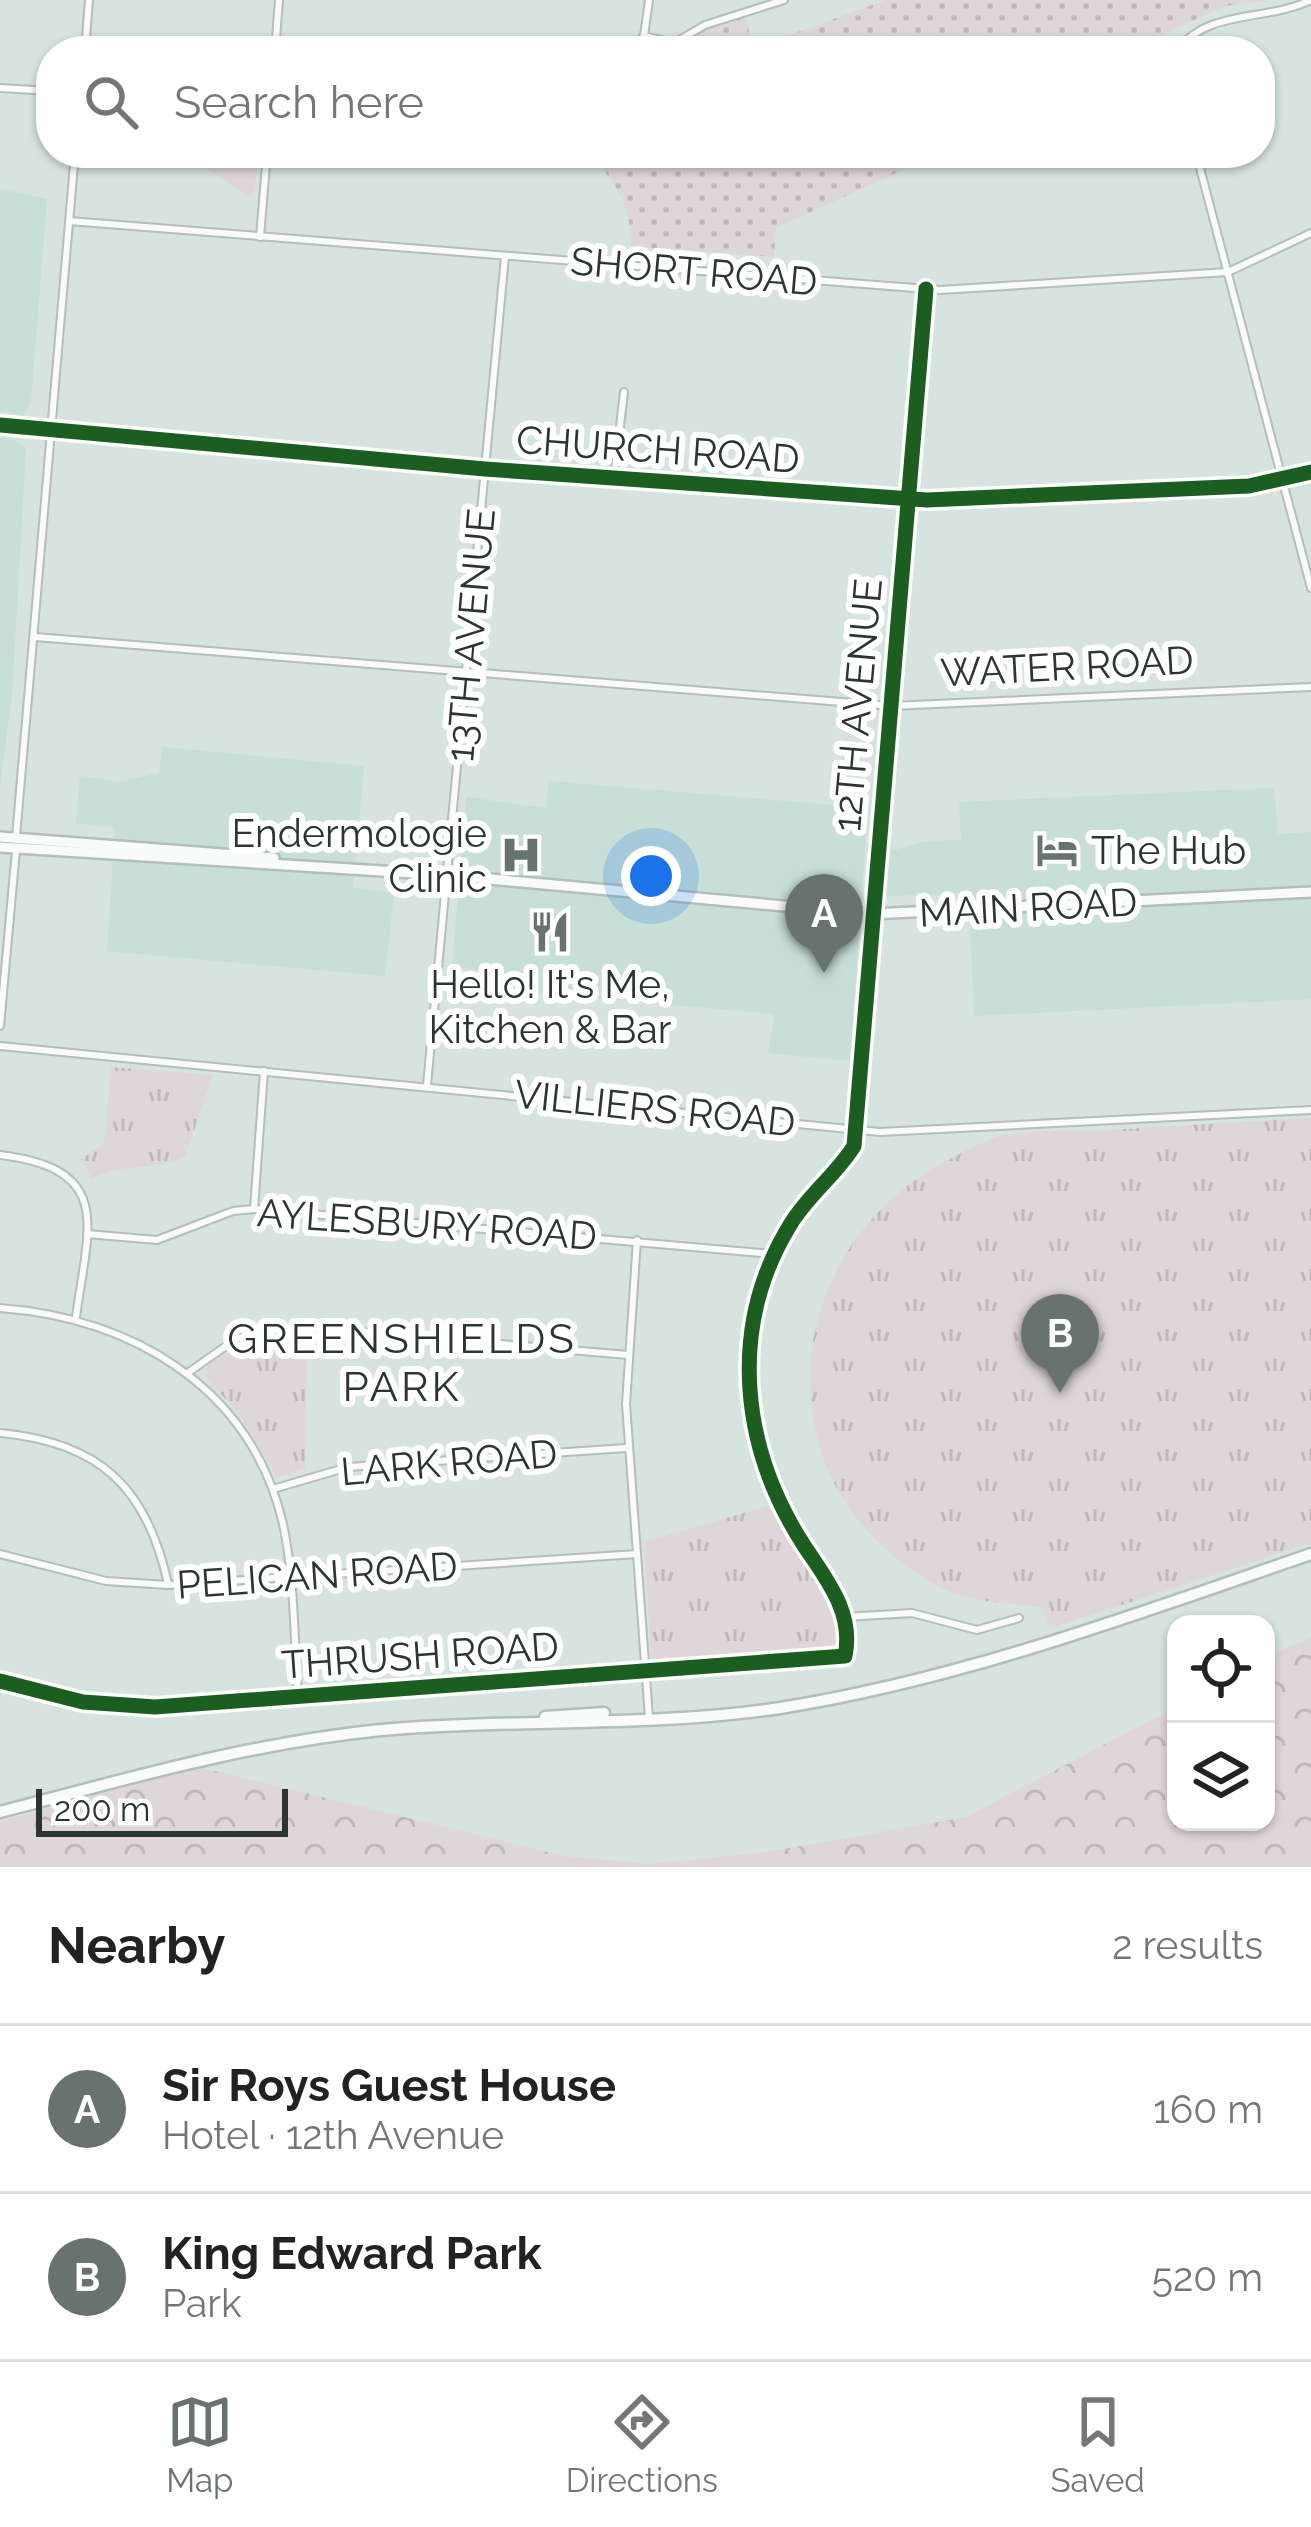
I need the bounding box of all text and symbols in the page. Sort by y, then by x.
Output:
search box [36,36,1275,168]
icon: search [78,69,144,135]
text: Search here [174,76,424,129]
street label: SHORT ROAD [569,237,819,305]
street label: CHURCH ROAD [515,416,801,482]
street label: 13TH AVENUE [436,507,504,763]
street label: 12TH AVENUE [823,577,891,833]
street label: WATER ROAD [939,636,1195,696]
place label: Endermologie Clinic [232,810,487,901]
hotel icon: The Hub [1034,827,1080,873]
place label: The Hub [1091,827,1246,873]
hospital icon: Endermologie Clinic [498,832,544,878]
your location [621,846,681,906]
pin: A [785,874,863,973]
street label: MAIN ROAD [918,878,1138,936]
restaurant icon: Hello! It's Me, Kitchen & Bar [527,909,573,955]
place label: Hello! It's Me, Kitchen & Bar [429,961,672,1052]
street label: VILLIERS ROAD [512,1070,798,1146]
street label: AYLESBURY ROAD [256,1189,598,1259]
pin: B [1021,1294,1099,1393]
district label: GREENSHIELDS PARK [227,1314,577,1411]
street label: LARK ROAD [339,1430,559,1494]
street label: PELICAN ROAD [175,1542,459,1608]
map controls [1167,1615,1275,1831]
button: locate [1167,1615,1275,1723]
street label: THRUSH ROAD [280,1622,560,1688]
button: layers [1167,1723,1275,1831]
scale bar [36,1783,288,1836]
text: 200 m [54,1790,150,1829]
text: Nearby [48,1915,225,1975]
text: 2 results [1112,1922,1263,1968]
text: Sir Roys Guest House [162,2059,616,2112]
text: A [74,2086,100,2132]
text: 160 m [1153,2086,1263,2132]
text: Hotel · 12th Avenue [162,2112,504,2158]
text: King Edward Park [162,2227,542,2280]
text: B [74,2254,100,2300]
text: 520 m [1152,2254,1263,2300]
text: Park [162,2280,242,2326]
tab: Map [166,2389,233,2500]
tab: Directions [566,2389,718,2500]
tab: Saved [1050,2389,1145,2500]

